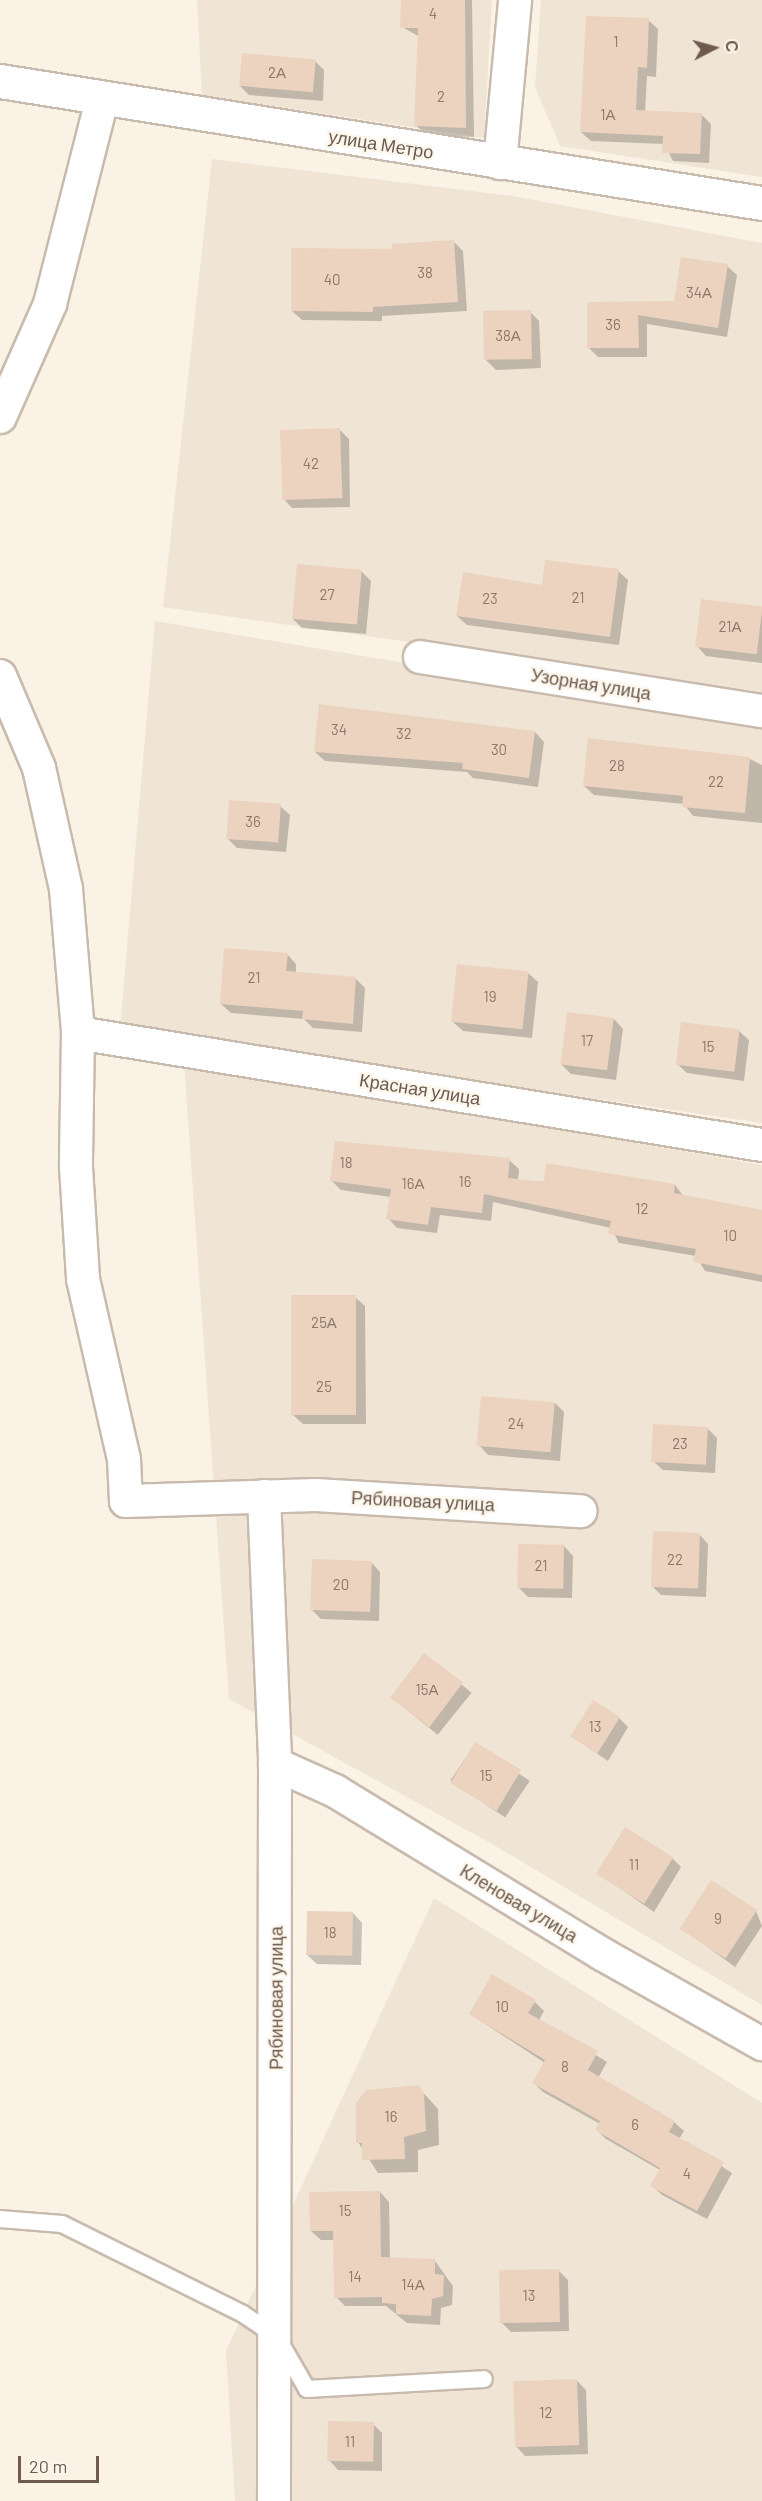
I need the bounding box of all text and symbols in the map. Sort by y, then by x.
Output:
house number: 4 [429,5,437,23]
north arrow [684,18,744,78]
house number: 1 [613,33,619,51]
text: С [722,39,742,53]
house number: 2А [268,64,286,82]
house number: 2 [437,88,445,106]
house number: 1А [600,106,616,124]
street label: улица Метро [327,125,435,163]
house number: 38 [417,264,433,282]
house number: 40 [324,271,340,289]
house number: 34А [686,284,712,302]
house number: 36 [605,316,621,334]
house number: 38А [495,327,521,345]
house number: 42 [303,455,319,473]
house number: 27 [319,586,335,604]
house number: 21 [571,589,585,607]
house number: 23 [482,590,498,608]
house number: 21А [718,618,742,636]
street label: Узорная улица [529,664,653,704]
house number: 34 [331,721,347,739]
house number: 32 [396,725,412,743]
house number: 30 [491,741,507,759]
house number: 28 [609,757,625,775]
house number: 22 [708,773,724,791]
house number: 36 [245,813,261,831]
house number: 21 [247,969,261,987]
house number: 19 [483,988,497,1006]
house number: 17 [581,1032,593,1050]
house number: 15 [702,1038,714,1056]
street label: Красная улица [358,1069,482,1109]
house number: 18 [339,1154,353,1172]
house number: 16 [459,1173,471,1191]
house number: 16А [402,1175,424,1193]
house number: 12 [635,1200,649,1218]
house number: 10 [723,1227,737,1245]
house number: 25А [311,1314,337,1332]
house number: 25 [316,1378,332,1396]
house number: 24 [508,1415,524,1433]
house number: 23 [672,1435,688,1453]
street label: Рябиновая улица [351,1486,495,1516]
house number: 22 [667,1551,683,1569]
house number: 21 [534,1557,548,1575]
house number: 20 [333,1576,349,1594]
house number: 15А [416,1681,438,1699]
house number: 13 [589,1718,601,1736]
house number: 15 [480,1767,492,1785]
house number: 11 [629,1856,639,1874]
street label: Кленовая улица [456,1859,582,1947]
house number: 9 [714,1910,722,1928]
house number: 18 [323,1924,337,1942]
street label: Рябиновая улица [265,1926,287,2070]
house number: 10 [495,1998,509,2016]
house number: 8 [561,2058,569,2076]
house number: 16 [385,2108,397,2126]
house number: 6 [631,2116,639,2134]
house number: 4 [683,2165,691,2183]
house number: 15 [339,2202,351,2220]
house number: 14 [348,2268,362,2286]
house number: 14А [401,2276,425,2294]
house number: 13 [523,2287,535,2305]
house number: 12 [539,2404,553,2422]
house number: 11 [345,2433,355,2451]
scale bar [21,2444,102,2482]
text: 20 m [29,2455,67,2477]

